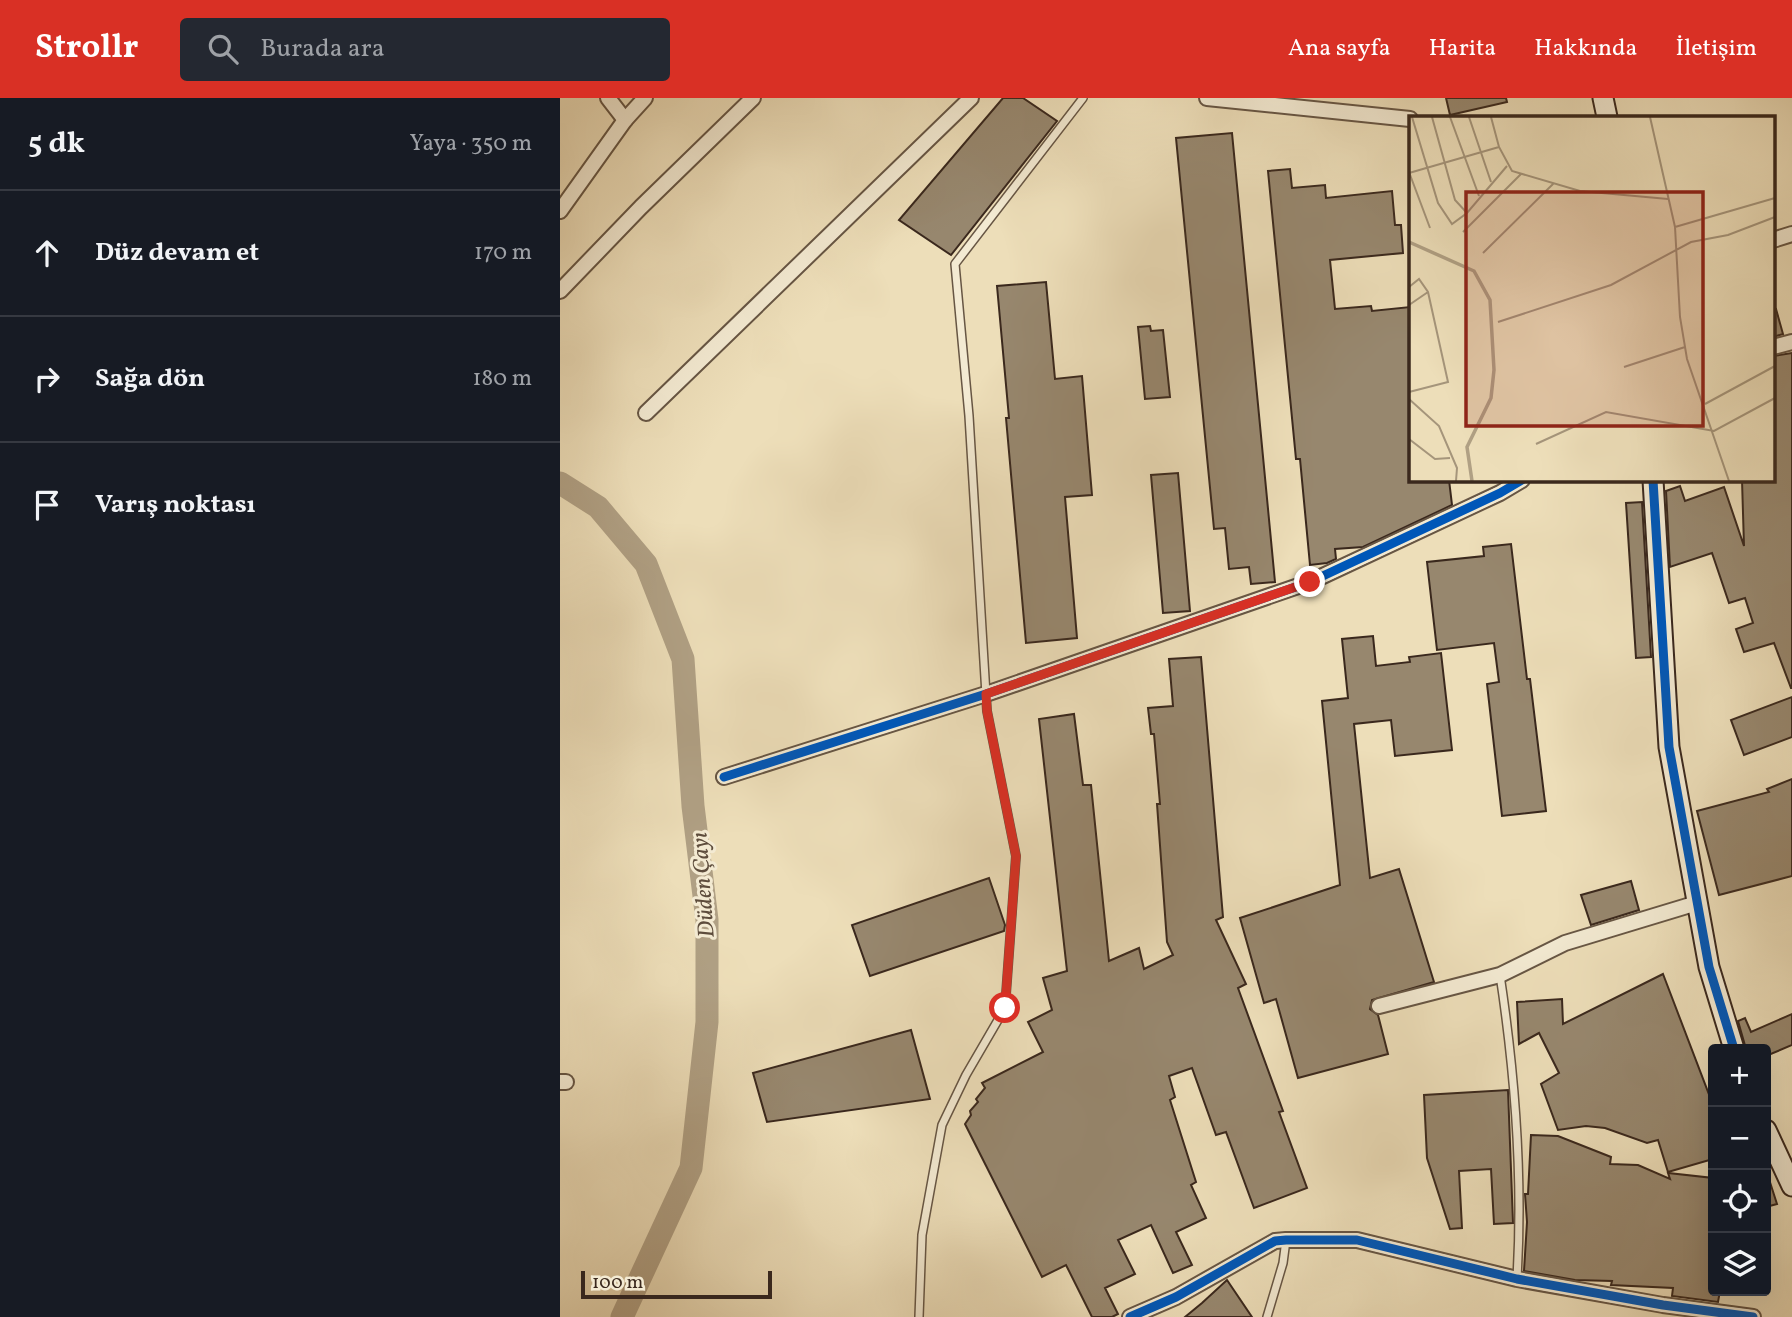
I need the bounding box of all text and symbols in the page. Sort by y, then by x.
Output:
search box [180,18,670,81]
text: Strollr [35,26,138,72]
icon: search [204,30,242,68]
text: Burada ara [260,31,385,67]
text: Ana sayfa [1288,32,1391,66]
text: Harita [1429,32,1496,66]
text: Hakkında [1534,32,1638,66]
text: İletişim [1676,32,1757,66]
inset map [1409,116,1774,481]
text: 5 dk [28,123,85,165]
text: Yaya · 350 m [409,128,532,160]
icon: ahead [28,234,66,272]
text: Düz devam et [95,235,259,271]
text: 170 m [474,237,532,269]
icon: right [28,360,66,398]
text: Sağa dön [95,361,205,397]
text: 180 m [473,363,532,395]
icon: arrive [28,486,66,524]
text: Varış noktası [95,487,256,523]
route end [1294,566,1325,597]
water label: Düden Çayı [684,831,724,939]
route start [989,992,1020,1023]
map controls [1708,1044,1771,1296]
button: + [1708,1044,1771,1107]
button: − [1708,1107,1771,1170]
button: locate [1708,1170,1771,1233]
button: layers [1708,1233,1771,1296]
scale bar [581,1268,772,1300]
text: 100 m [592,1270,643,1296]

